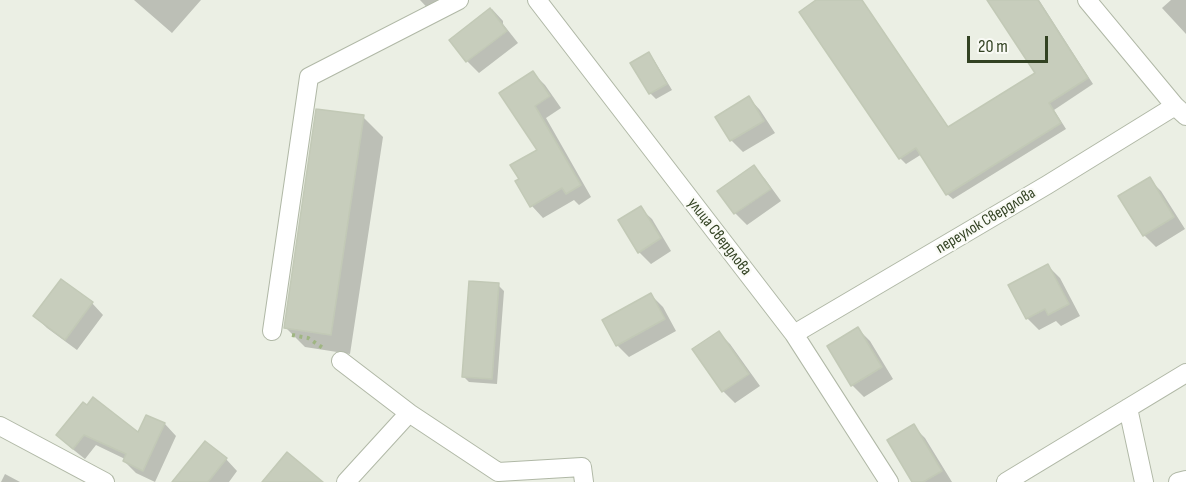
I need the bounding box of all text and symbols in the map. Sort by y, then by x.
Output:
scale bar [970,24,1051,62]
text: 20 m [978,36,1008,57]
street label: переулок Свердлова [933,184,1039,258]
street label: улица Свердлова [683,194,755,280]

